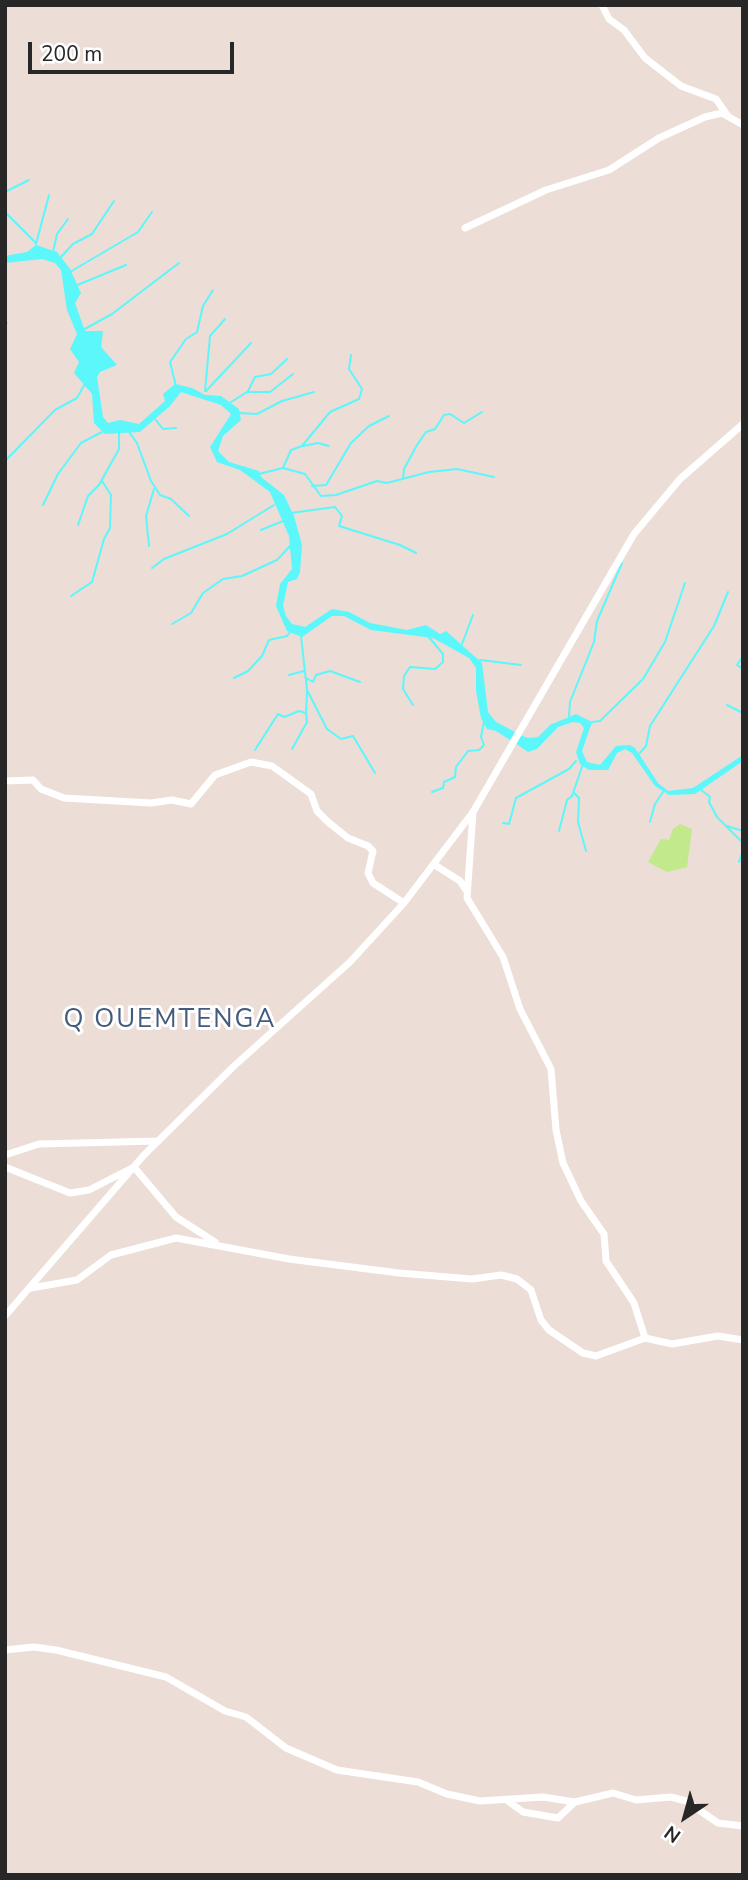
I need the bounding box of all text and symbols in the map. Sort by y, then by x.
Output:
scale bar [32,28,238,72]
text: 200 m [41,40,102,68]
district label: Q OUEMTENGA [65,1005,275,1037]
north arrow [650,1782,720,1852]
text: N [659,1819,686,1849]

